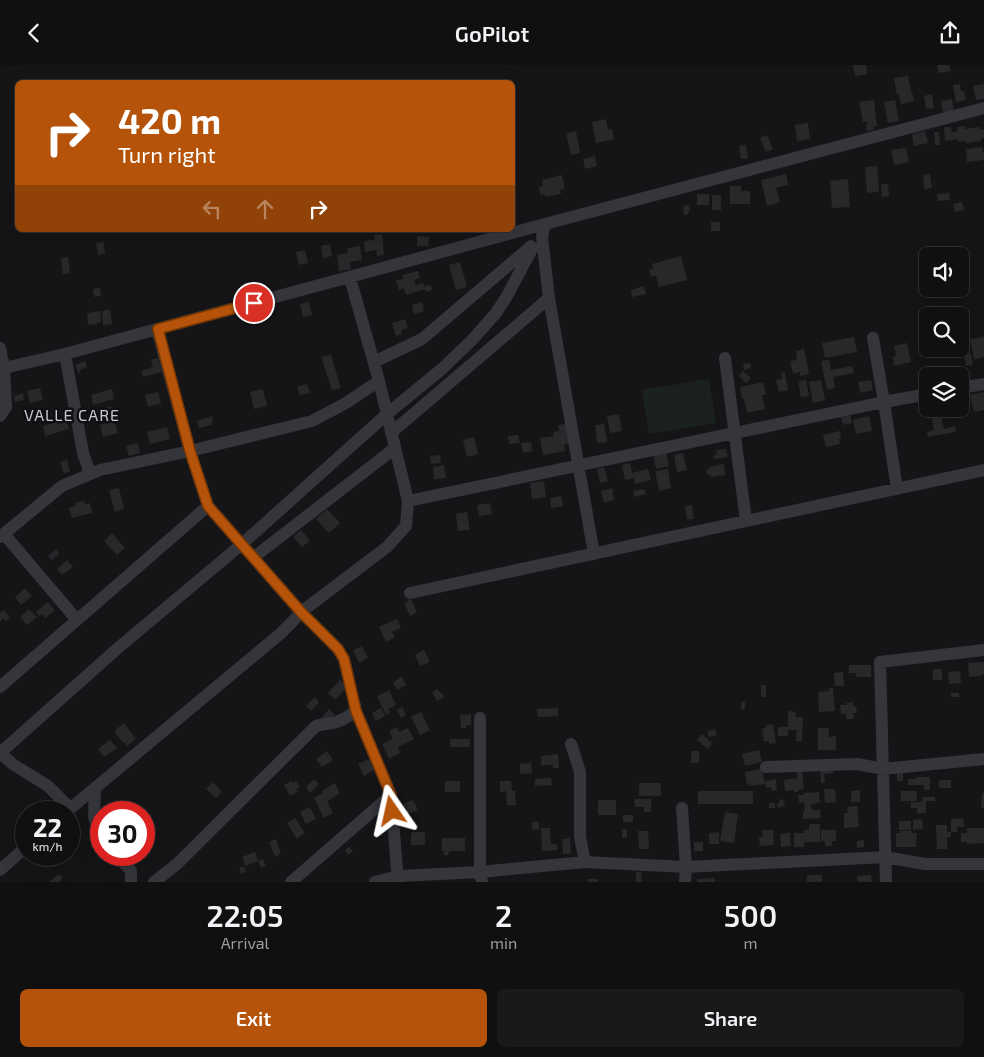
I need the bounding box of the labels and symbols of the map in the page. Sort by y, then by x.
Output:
pin [233,282,275,324]
district label: VALLE CARE [24,405,120,424]
position arrow [365,784,417,836]
speed limit sign: 30 [90,801,155,866]

